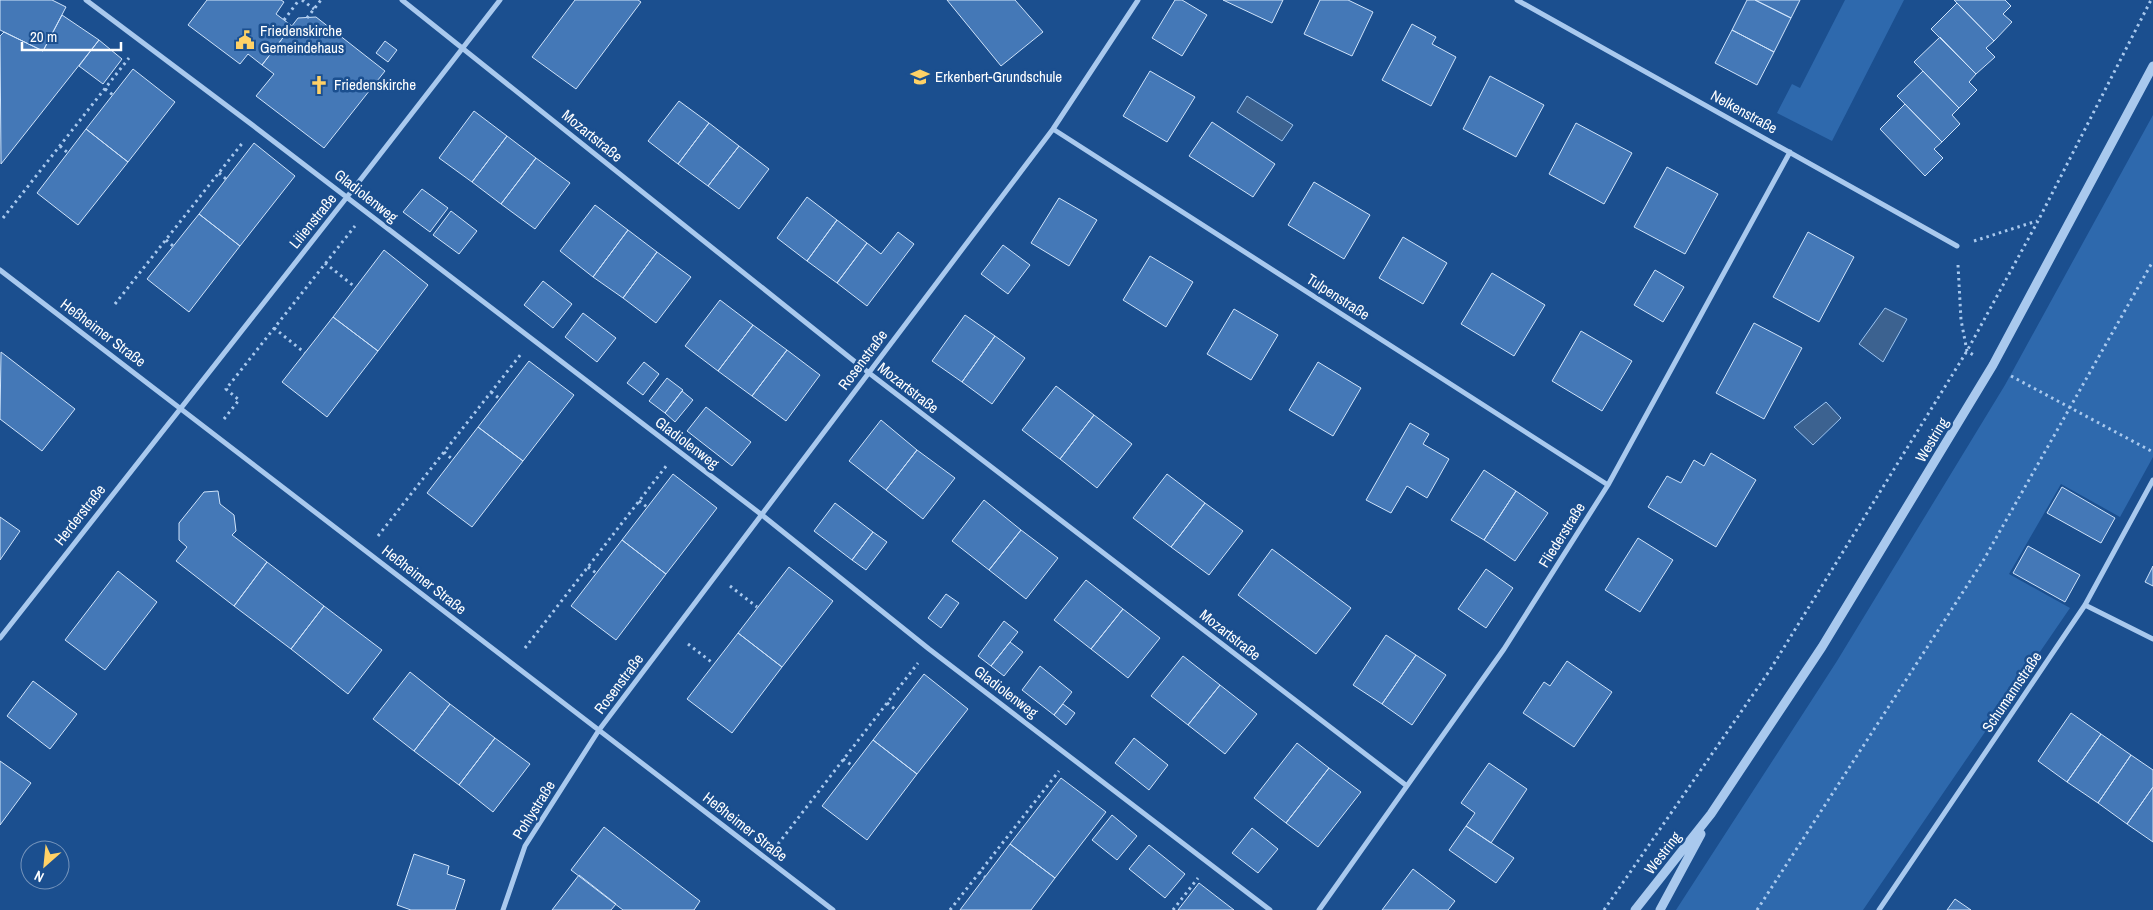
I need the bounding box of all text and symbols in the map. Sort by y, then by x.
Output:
scale bar [22,20,121,52]
place label: Friedenskirche Gemeindehaus [260,20,344,58]
text: 20 m [30,26,57,47]
public building icon: Friedenskirche Gemeindehaus [234,29,256,51]
school or university icon: Erkenbert-Grundschule [909,66,931,88]
place label: Erkenbert-Grundschule [935,66,1062,87]
church icon: Friedenskirche [308,74,330,96]
place label: Friedenskirche [334,74,416,95]
street label: Nelkenstraße [1707,85,1781,139]
street label: Mozartstraße [558,105,627,167]
street label: Gladiolenweg [330,164,403,227]
street label: Lilienstraße [284,189,341,253]
street label: Tulpenstraße [1303,268,1374,325]
street label: Heßheimer Straße [56,294,150,372]
street label: Rosenstraße [833,325,892,394]
street label: Mozartstraße [873,357,943,418]
street label: Gladiolenweg [651,412,724,474]
street label: Westring [1910,413,1953,466]
street label: Herderstraße [49,480,110,550]
street label: Fliederstraße [1533,498,1590,571]
street label: Heßheimer Straße [378,540,471,619]
street label: Mozartstraße [1195,604,1265,665]
street label: Schumannstraße [1977,647,2047,736]
street label: Rosenstraße [589,649,648,718]
street label: Gladiolenweg [970,661,1043,723]
street label: Pohlystraße [507,776,560,843]
street label: Heßheimer Straße [699,787,792,866]
street label: Westring [1639,827,1686,878]
north arrow [20,840,70,890]
text: N [31,867,47,886]

